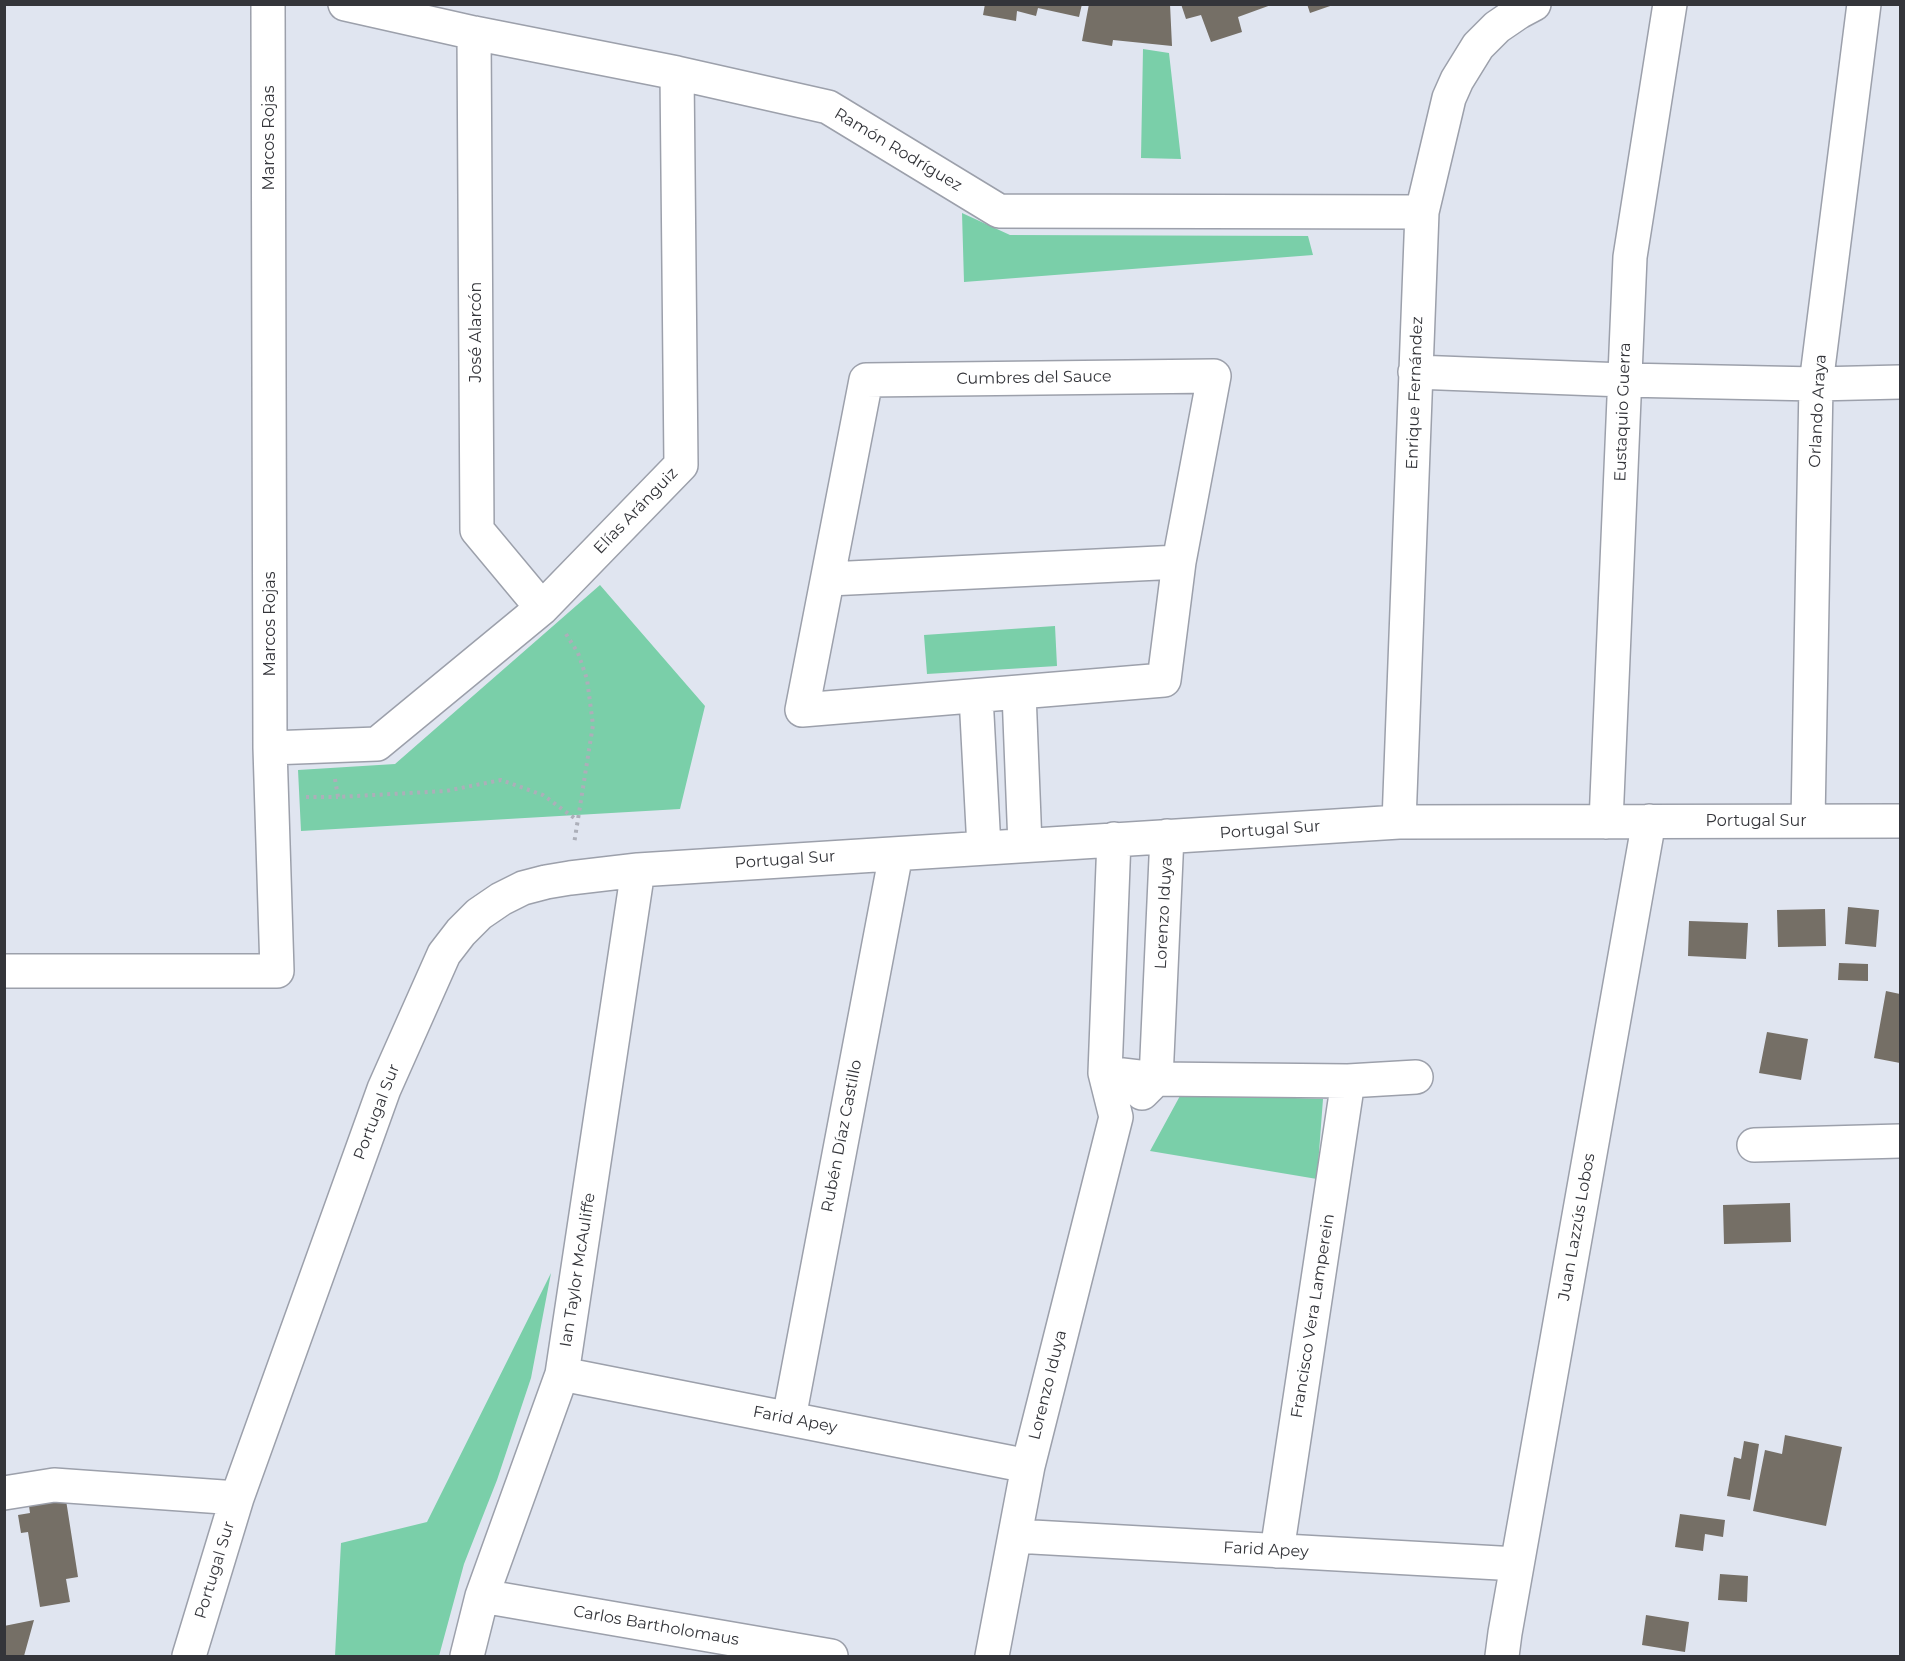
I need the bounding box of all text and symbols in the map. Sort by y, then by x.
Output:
street label: Marcos Rojas [259,85,279,191]
street label: Ramón Rodríguez [831,104,965,196]
street label: José Alarcón [466,282,486,382]
street label: Enrique Fernández [1403,316,1427,470]
street label: Eustaquio Guerra [1611,342,1635,482]
street label: Orlando Araya [1805,354,1831,468]
street label: Cumbres del Sauce [956,367,1112,389]
street label: Elías Aránguiz [590,464,682,558]
street label: Marcos Rojas [260,571,280,677]
street label: Portugal Sur [1705,811,1807,831]
street label: Portugal Sur [1219,817,1321,843]
street label: Portugal Sur [734,847,836,873]
street label: Lorenzo Iduya [1151,856,1177,970]
street label: Rubén Díaz Castillo [818,1058,866,1214]
street label: Portugal Sur [350,1061,404,1163]
street label: Juan Lazzús Lobos [1555,1152,1599,1302]
street label: Ian Taylor McAuliffe [556,1191,600,1349]
street label: Francisco Vera Lamperein [1287,1212,1339,1420]
street label: Lorenzo Iduya [1025,1328,1071,1442]
street label: Farid Apey [751,1402,839,1438]
street label: Portugal Sur [191,1519,239,1621]
street label: Farid Apey [1223,1538,1309,1562]
street label: Carlos Bartholomaus [572,1602,740,1650]

